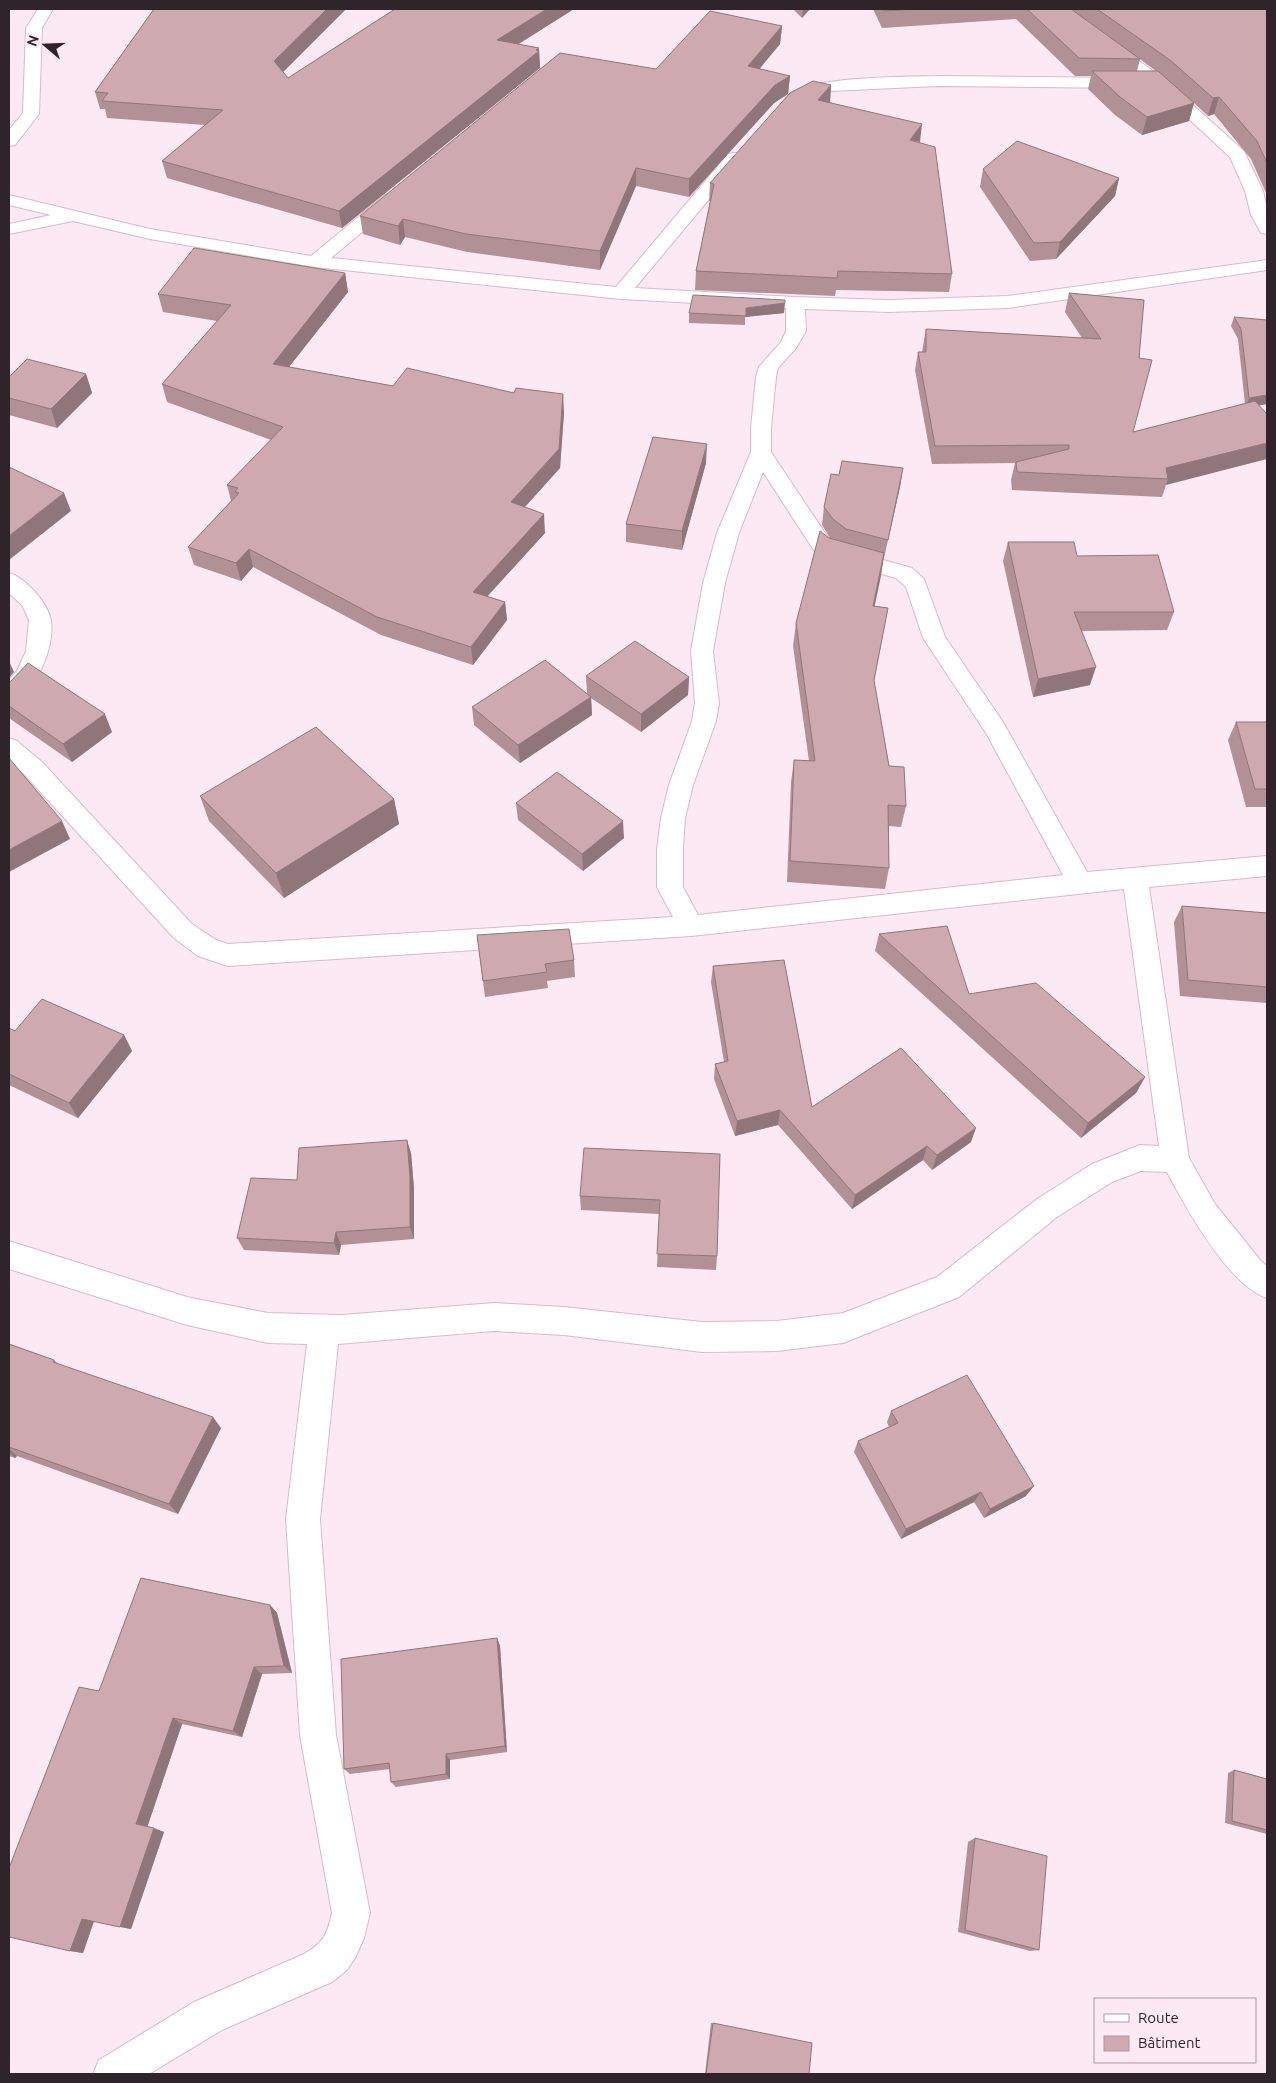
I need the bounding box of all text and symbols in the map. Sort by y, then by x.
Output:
north arrow [20,20,70,70]
text: N [23,33,42,48]
legend [1094,1998,1256,2063]
text: Route [1138,2009,1179,2026]
text: Bâtiment [1138,2034,1201,2051]

